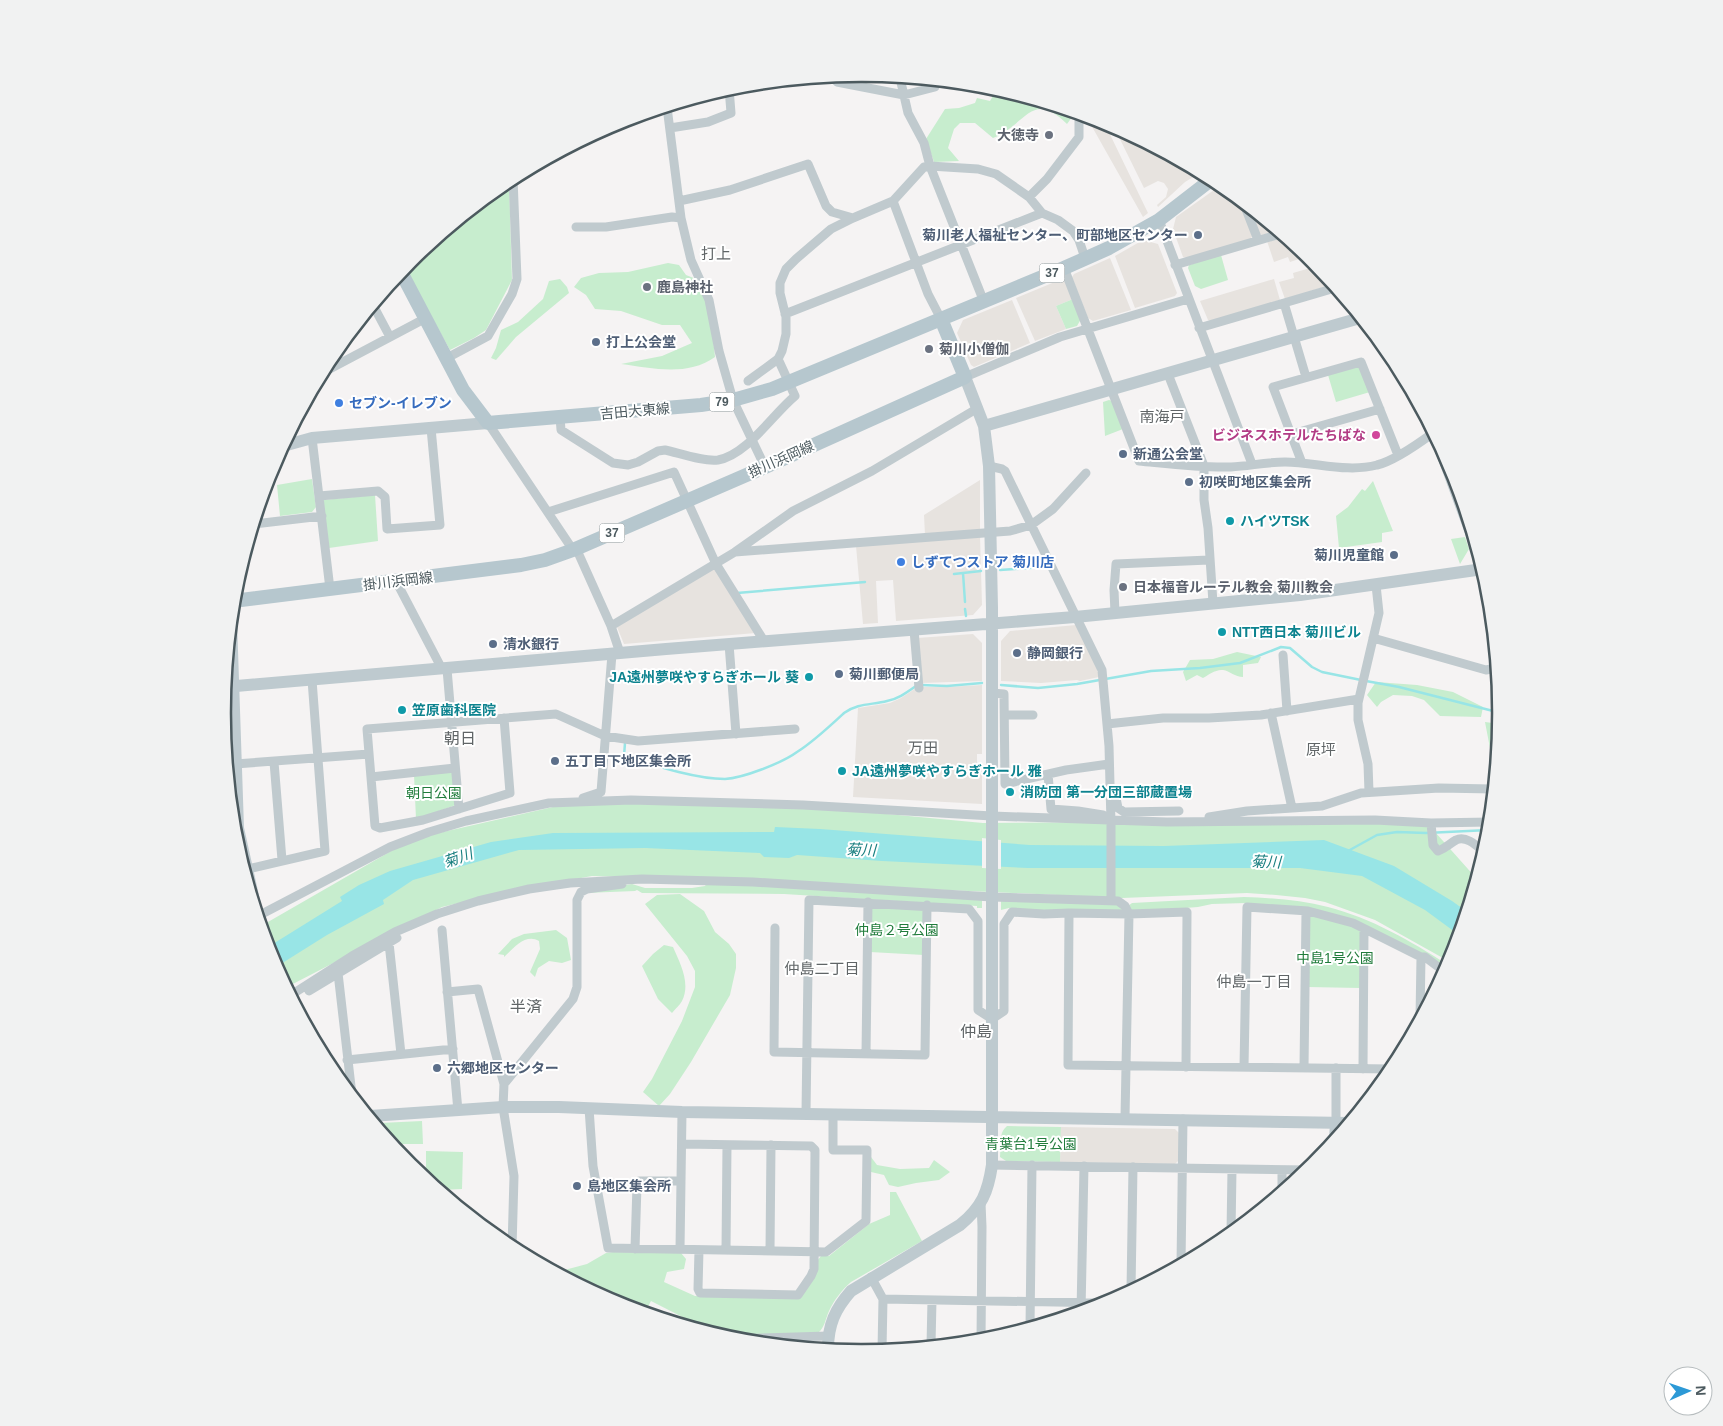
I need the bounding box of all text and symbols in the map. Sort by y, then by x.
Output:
place label: 大徳寺 [997,127,1039,143]
marker: 大徳寺 [1043,129,1055,141]
place label: 菊川老人福祉センター、町部地区センター [922,227,1188,243]
marker: 菊川老人福祉センター、町部地区センター [1192,229,1204,241]
district label: 打上 [701,245,731,262]
road number: 37 [1040,264,1064,282]
place label: 鹿島神社 [657,279,713,295]
marker: 鹿島神社 [641,281,653,293]
place label: 打上公会堂 [606,334,676,350]
marker: 打上公会堂 [590,336,602,348]
place label: 菊川小僧伽 [939,341,1009,357]
marker: 菊川小僧伽 [923,343,935,355]
road number: 79 [710,392,734,412]
place label: セブン-イレブン [349,395,452,411]
marker: セブン-イレブン [333,397,345,409]
street label: 吉田大東線 [599,400,671,422]
district label: 南海戸 [1139,408,1185,425]
place label: ビジネスホテルたちばな [1212,427,1366,443]
marker: ビジネスホテルたちばな [1370,429,1382,441]
street label: 掛川浜岡線 [746,437,816,481]
place label: 新通公会堂 [1133,446,1203,462]
marker: 新通公会堂 [1117,448,1129,460]
place label: 初咲町地区集会所 [1199,474,1311,490]
marker: 初咲町地区集会所 [1183,476,1195,488]
place label: ハイツTSK [1240,513,1310,529]
marker: ハイツTSK [1224,515,1236,527]
road number: 37 [600,524,624,542]
place label: 菊川児童館 [1314,547,1384,563]
marker: 菊川児童館 [1388,549,1400,561]
place label: しずてつストア 菊川店 [911,554,1054,570]
marker: しずてつストア 菊川店 [895,556,907,568]
street label: 掛川浜岡線 [362,569,434,593]
place label: 日本福音ルーテル教会 菊川教会 [1133,579,1333,595]
marker: 日本福音ルーテル教会 菊川教会 [1117,581,1129,593]
place label: NTT西日本 菊川ビル [1232,624,1361,640]
marker: NTT西日本 菊川ビル [1216,626,1228,638]
place label: 清水銀行 [503,636,559,652]
marker: 清水銀行 [487,638,499,650]
place label: 静岡銀行 [1027,645,1083,661]
marker: 静岡銀行 [1011,647,1023,659]
place label: 菊川郵便局 [849,666,919,682]
marker: 菊川郵便局 [833,668,845,680]
place label: JA遠州夢咲やすらぎホール 葵 [609,669,799,685]
marker: JA遠州夢咲やすらぎホール 葵 [803,671,815,683]
place label: 笠原歯科医院 [412,702,496,718]
marker: 笠原歯科医院 [396,704,408,716]
district label: 朝日 [444,730,476,747]
district label: 万田 [908,739,938,756]
district label: 原坪 [1306,741,1336,758]
place label: 五丁目下地区集会所 [565,753,691,769]
marker: 五丁目下地区集会所 [549,755,561,767]
place label: JA遠州夢咲やすらぎホール 雅 [852,763,1042,779]
marker: JA遠州夢咲やすらぎホール 雅 [836,765,848,777]
place label: 消防団 第一分団三部蔵置場 [1020,784,1192,800]
park label: 朝日公園 [406,785,462,801]
marker: 消防団 第一分団三部蔵置場 [1004,786,1016,798]
water label: 菊川 [846,840,878,859]
water label: 菊川 [441,844,477,871]
water label: 菊川 [1251,852,1283,871]
park label: 仲島２号公園 [855,922,939,938]
park label: 中島1号公園 [1296,950,1374,966]
district label: 仲島二丁目 [784,960,860,977]
district label: 仲島一丁目 [1216,973,1292,990]
district label: 半済 [510,998,542,1015]
district label: 仲島 [960,1023,992,1040]
place label: 六郷地区センター [447,1060,559,1076]
marker: 六郷地区センター [431,1062,443,1074]
park label: 青葉台1号公園 [985,1136,1077,1152]
place label: 島地区集会所 [587,1178,671,1194]
marker: 島地区集会所 [571,1180,583,1192]
north arrow [1663,1366,1713,1416]
text: N [1693,1385,1709,1396]

